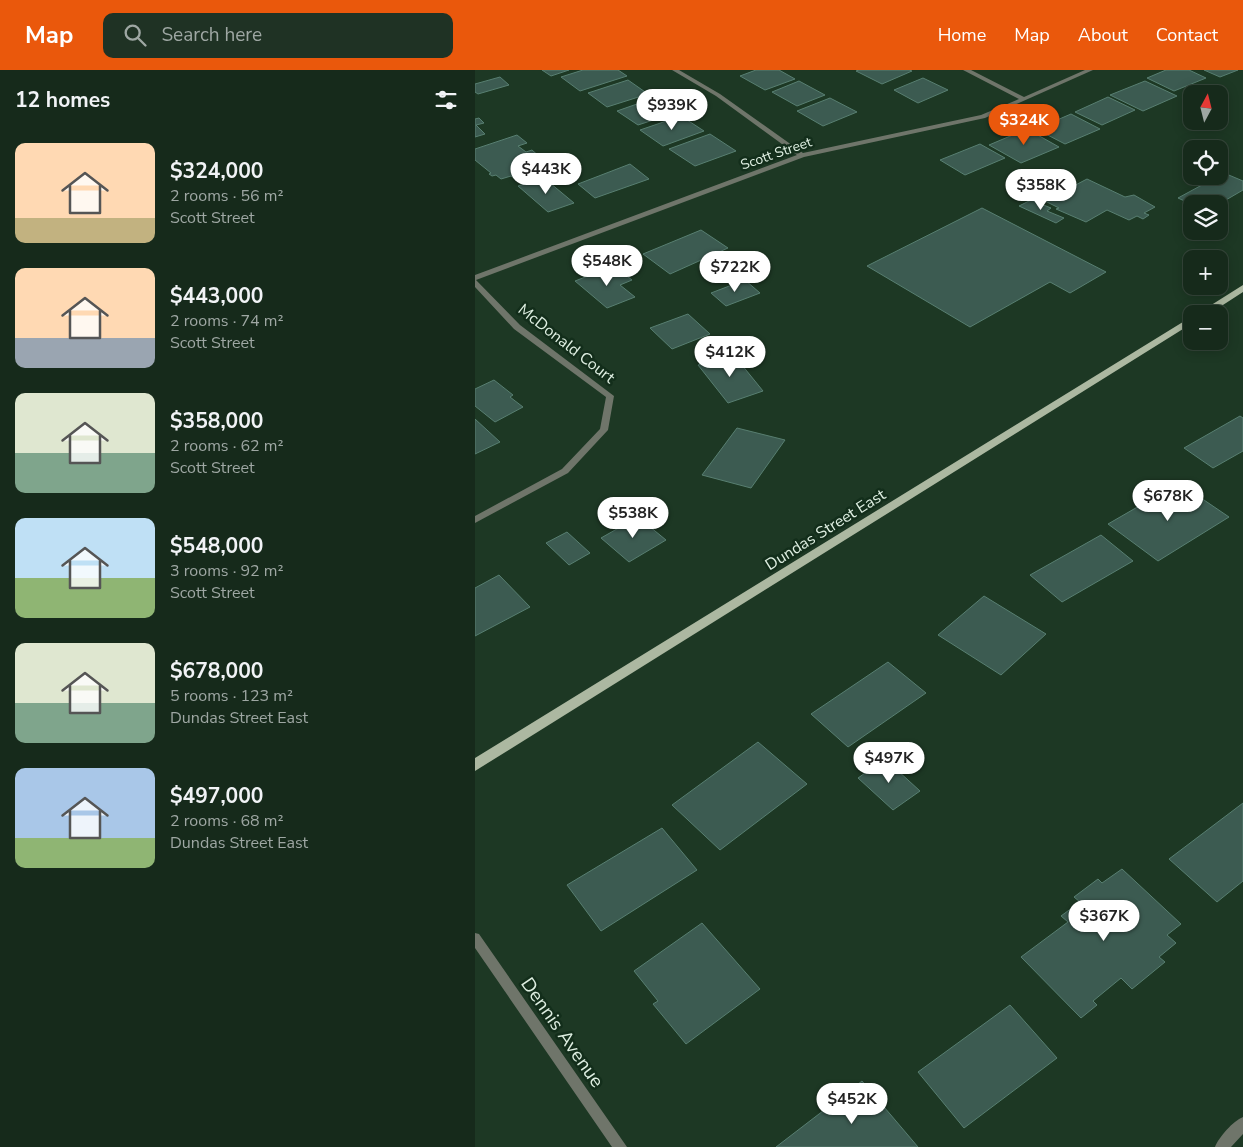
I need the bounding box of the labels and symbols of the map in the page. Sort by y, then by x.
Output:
north arrow [1183,85,1227,130]
pin: $939K [637,88,707,131]
pin: $324K [989,104,1059,146]
street label: Scott Street [738,132,814,175]
pin: $443K [511,152,581,195]
pin: $358K [1006,168,1076,211]
pin: $548K [572,244,642,287]
pin: $722K [700,250,770,293]
street label: McDonald Court [513,299,620,389]
pin: $412K [695,336,765,378]
pin: $678K [1133,480,1203,522]
street label: Dundas Street East [761,484,890,576]
pin: $538K [598,496,668,539]
pin: $497K [854,742,924,784]
pin: $367K [1069,900,1139,942]
street label: Dennis Avenue [515,972,610,1093]
pin: $452K [817,1082,887,1125]

